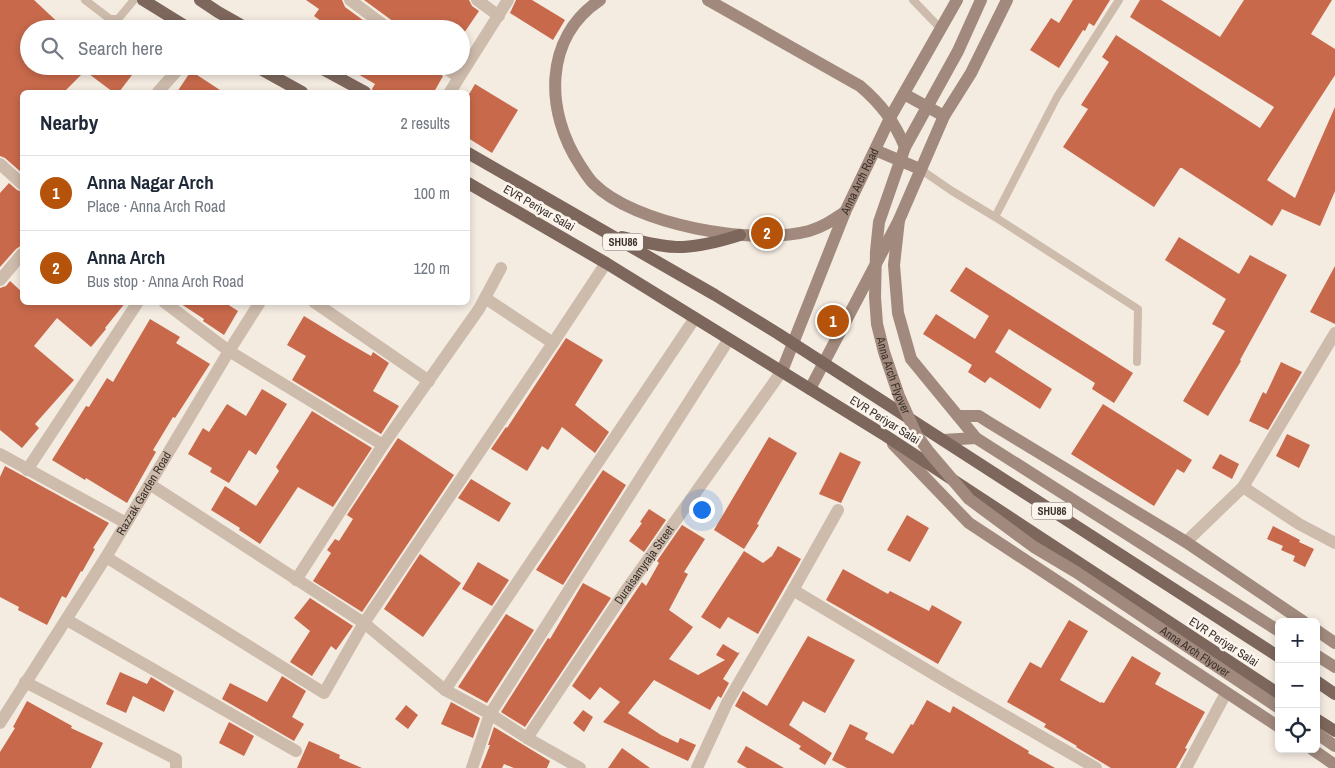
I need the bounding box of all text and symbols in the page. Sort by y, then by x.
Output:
search box [20,20,470,75]
icon: search [38,34,66,62]
text: Search here [78,35,163,61]
text: Nearby [40,108,98,137]
text: 2 results [400,112,450,134]
street label: Anna Arch Road [837,146,882,218]
text: Anna Nagar Arch [87,169,214,195]
street label: EVR Periyar Salai [500,181,578,235]
text: 1 [52,182,60,204]
text: 100 m [414,182,450,204]
text: Place · Anna Arch Road [87,195,226,217]
pin: 2 [751,214,783,252]
road number: SHU86 [603,233,643,250]
text: Anna Arch [87,244,165,270]
text: 2 [52,257,60,279]
text: 120 m [414,257,450,279]
text: Bus stop · Anna Arch Road [87,270,244,292]
pin: 1 [817,302,849,340]
street label: Anna Arch Flyover [872,334,914,417]
street label: EVR Periyar Salai [847,392,923,448]
street label: Razzak Garden Road [113,449,175,538]
your location [689,497,715,523]
road number: SHU86 [1032,502,1072,520]
street label: Duraisamyraja Street [611,522,678,607]
street label: EVR Periyar Salai [1186,614,1262,670]
map controls [1275,618,1320,753]
button: + [1275,618,1320,663]
street label: Anna Arch Flyover [1156,622,1233,681]
button: − [1275,663,1320,708]
button: locate [1275,708,1320,753]

